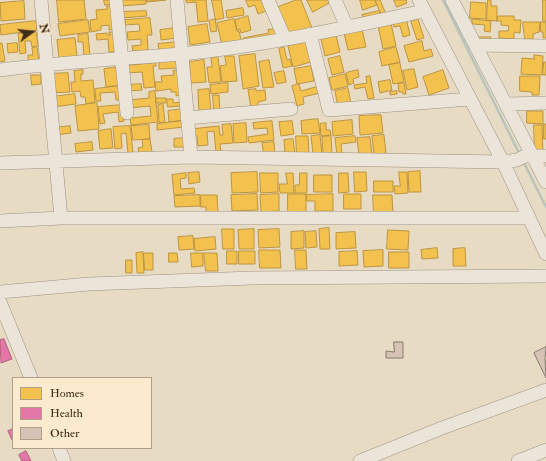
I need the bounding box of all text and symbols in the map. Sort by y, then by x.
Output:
north arrow [12,12,52,52]
text: N [37,22,52,35]
legend [12,377,152,449]
text: Homes [50,386,84,401]
text: Health [50,406,83,421]
text: Other [50,426,79,441]

